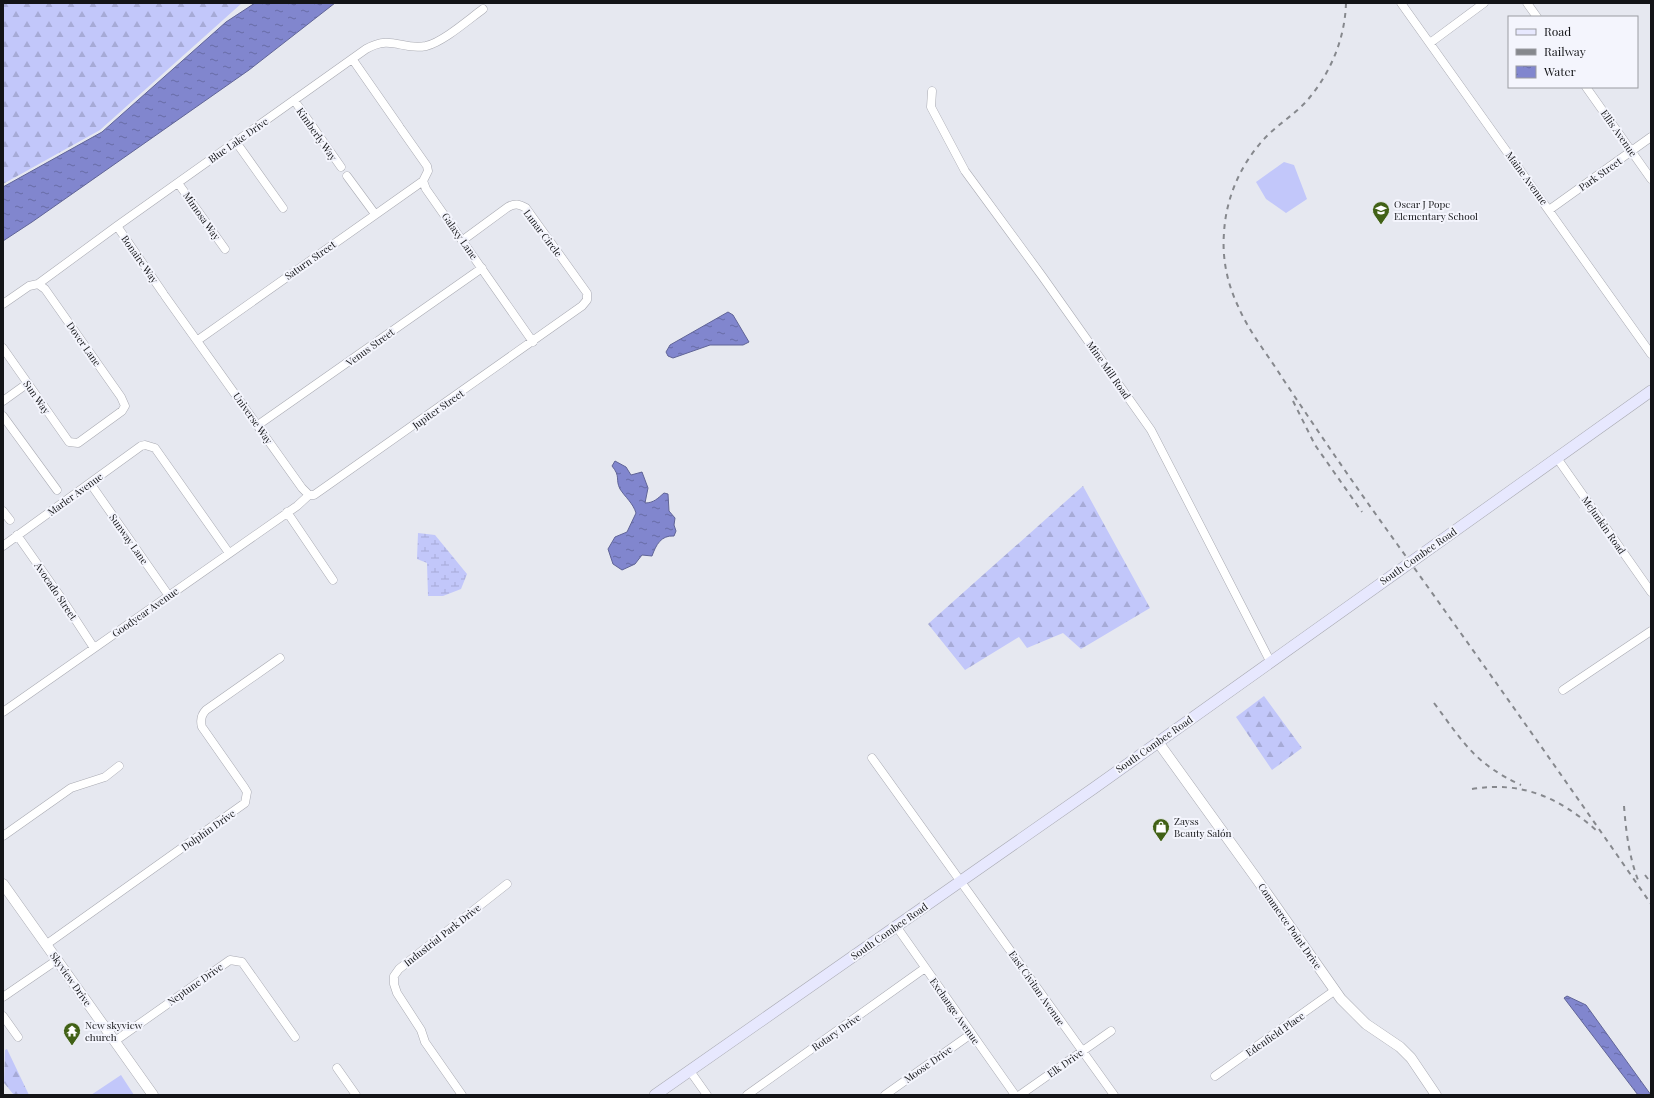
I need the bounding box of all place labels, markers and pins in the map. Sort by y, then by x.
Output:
place label: Oscar J Pope Elementary School [1394,197,1478,223]
school or university icon: Oscar J Pope Elementary School [1371,200,1391,225]
place label: Zayss Beauty Salón [1174,814,1232,840]
shop icon: Zayss Beauty Salón [1151,817,1171,842]
place label: New skyview church [85,1018,143,1044]
temple icon: New skyview church [62,1021,82,1046]

